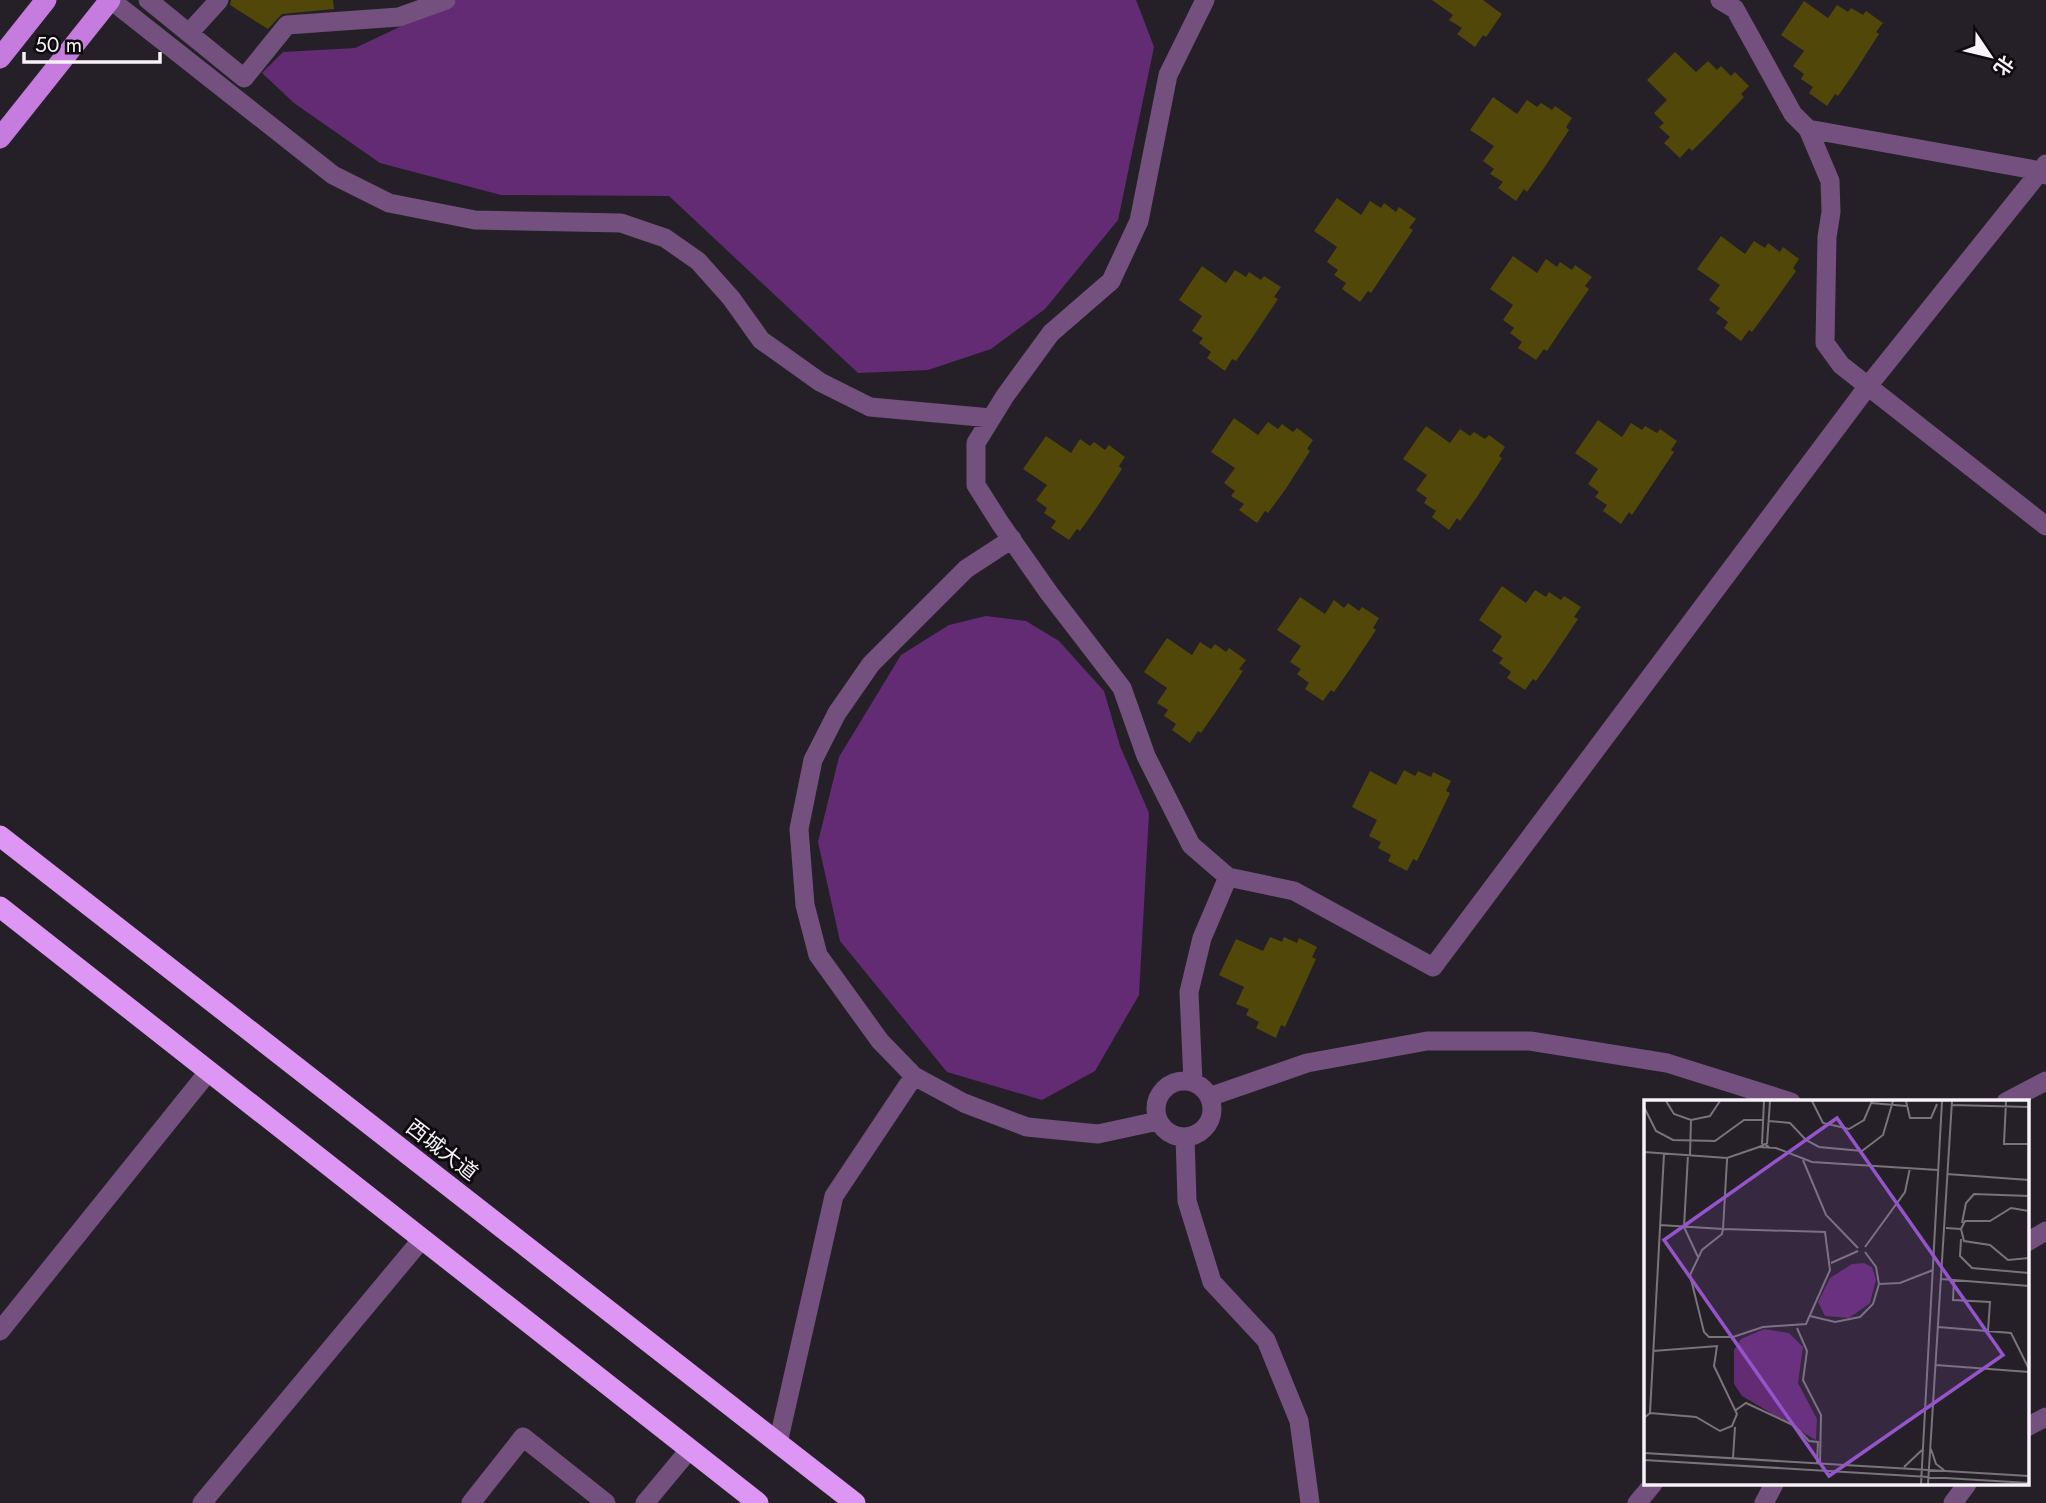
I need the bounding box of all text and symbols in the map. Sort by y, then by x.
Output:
scale bar [24,21,161,65]
north arrow [1955,21,2025,91]
text: 50 m [35,30,82,60]
text: 北 [1987,50,2020,81]
inset map [1644,1100,2028,1486]
street label: 西城大道 [400,1112,484,1188]

